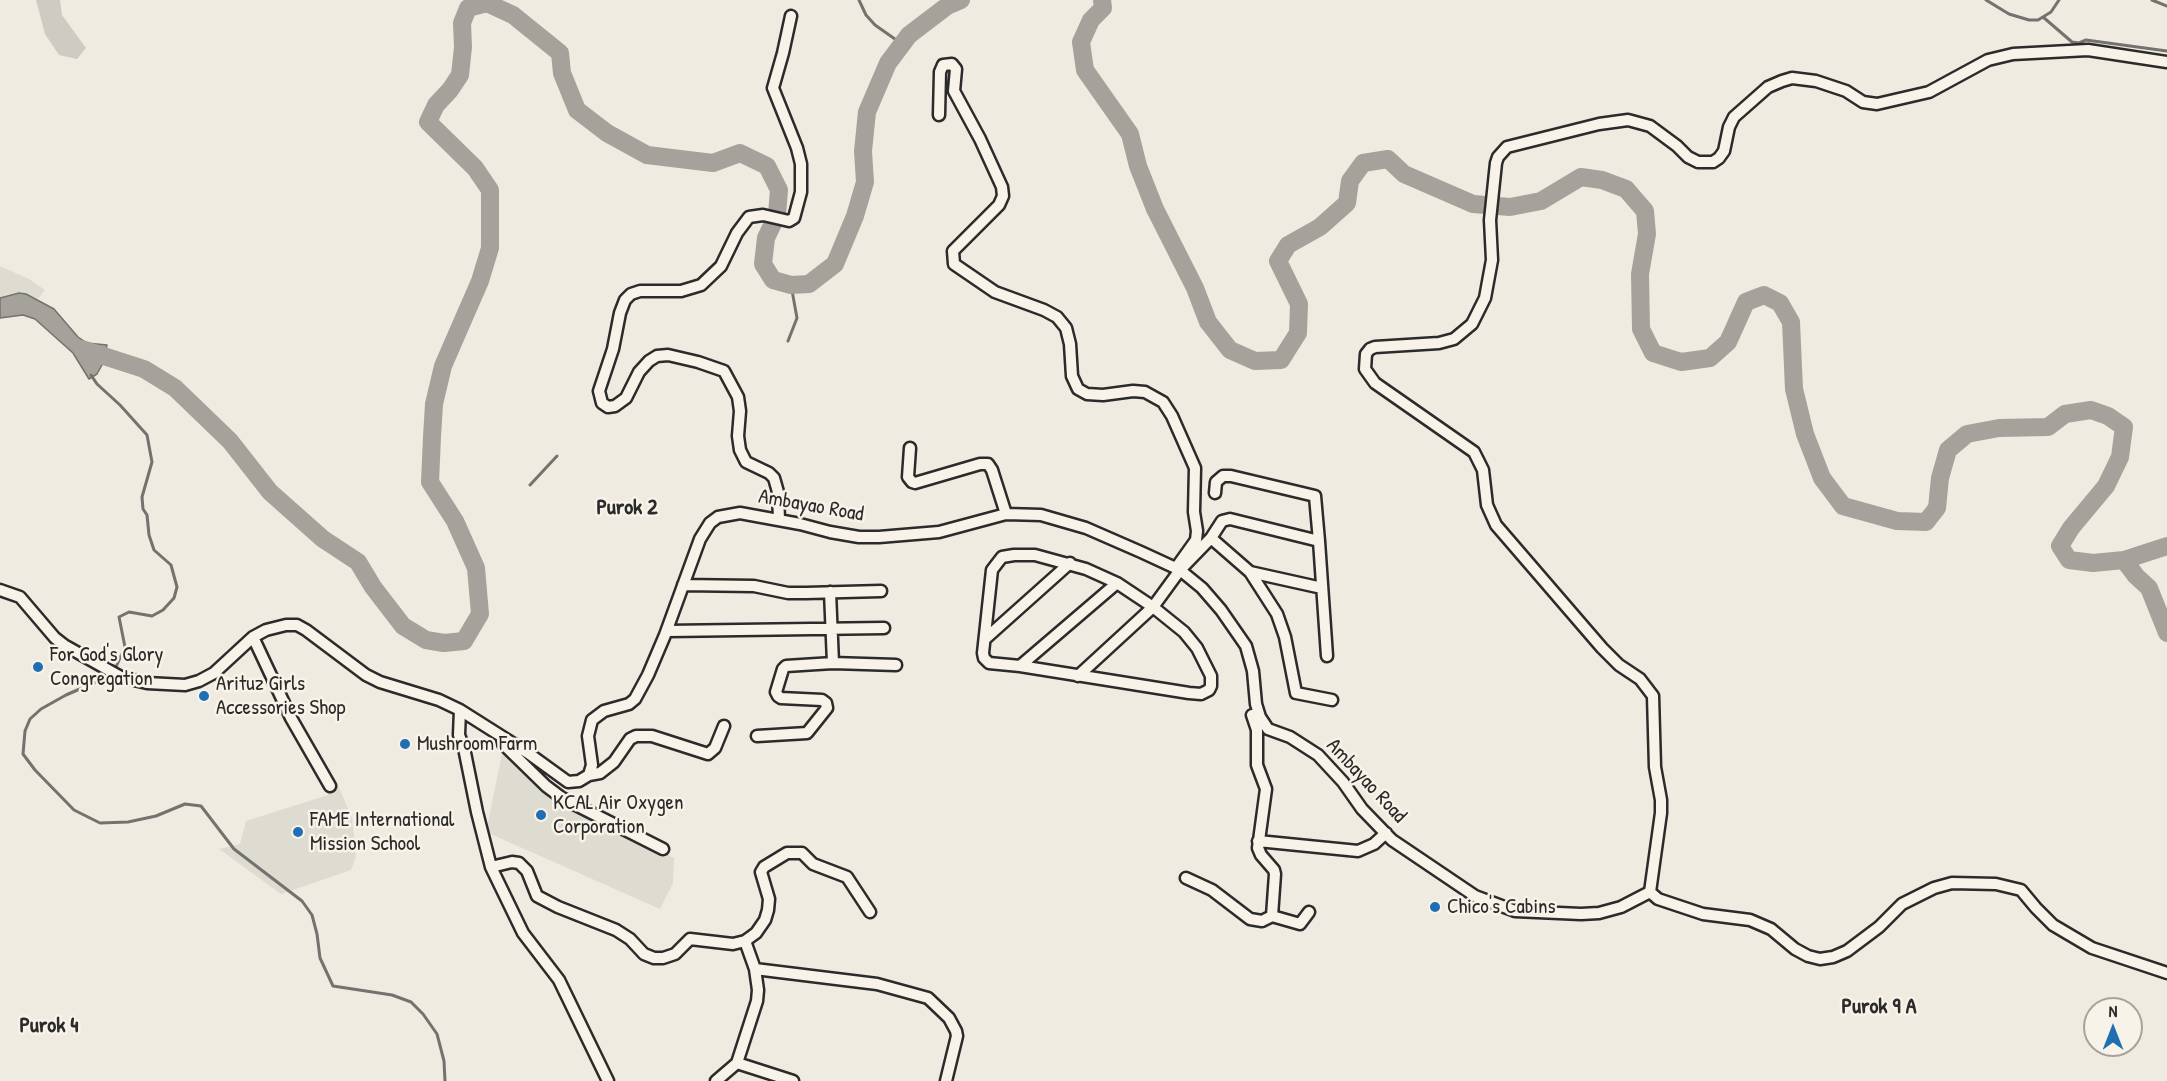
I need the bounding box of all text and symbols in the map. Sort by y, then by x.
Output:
street label: Ambayao Road [756,484,866,528]
district label: Purok 2 [596,495,658,521]
place label: For God's Glory Congregation [50,642,163,692]
marker: For God's Glory Congregation [31,660,45,674]
place label: Arituz Girls Accessories Shop [216,671,346,721]
marker: Arituz Girls Accessories Shop [197,689,211,703]
place label: Mushroom Farm [417,731,537,757]
street label: Ambayao Road [1321,734,1411,828]
marker: Mushroom Farm [398,737,412,751]
place label: KCAL Air Oxygen Corporation [553,790,683,840]
place label: FAME International Mission School [310,807,454,857]
marker: KCAL Air Oxygen Corporation [534,808,548,822]
marker: FAME International Mission School [291,825,305,839]
place label: Chico's Cabins [1447,894,1556,920]
marker: Chico's Cabins [1428,900,1442,914]
district label: Purok 9 A [1842,994,1916,1020]
north arrow [2083,997,2143,1057]
text: N [2109,1000,2117,1022]
district label: Purok 4 [19,1013,79,1039]

